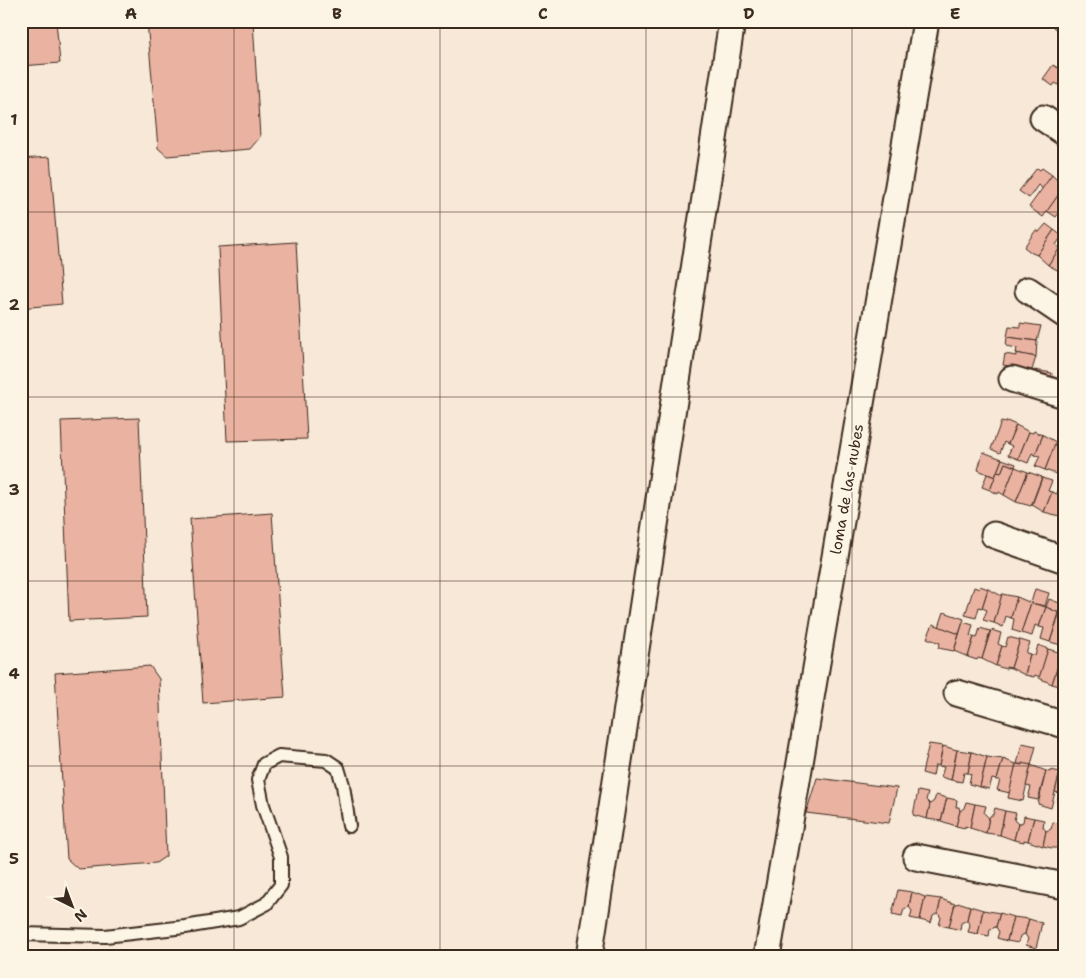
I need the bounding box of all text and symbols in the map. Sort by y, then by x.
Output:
text: A [125,3,137,24]
text: B [332,3,342,24]
text: C [538,3,548,24]
text: D [743,3,755,24]
text: E [950,3,960,24]
text: 1 [10,109,18,130]
text: 2 [8,294,20,315]
street label: loma de las nubes [826,422,868,556]
text: 3 [8,479,20,500]
text: 4 [8,663,20,684]
text: 5 [9,848,19,869]
north arrow [48,880,98,930]
text: N [71,905,91,926]

